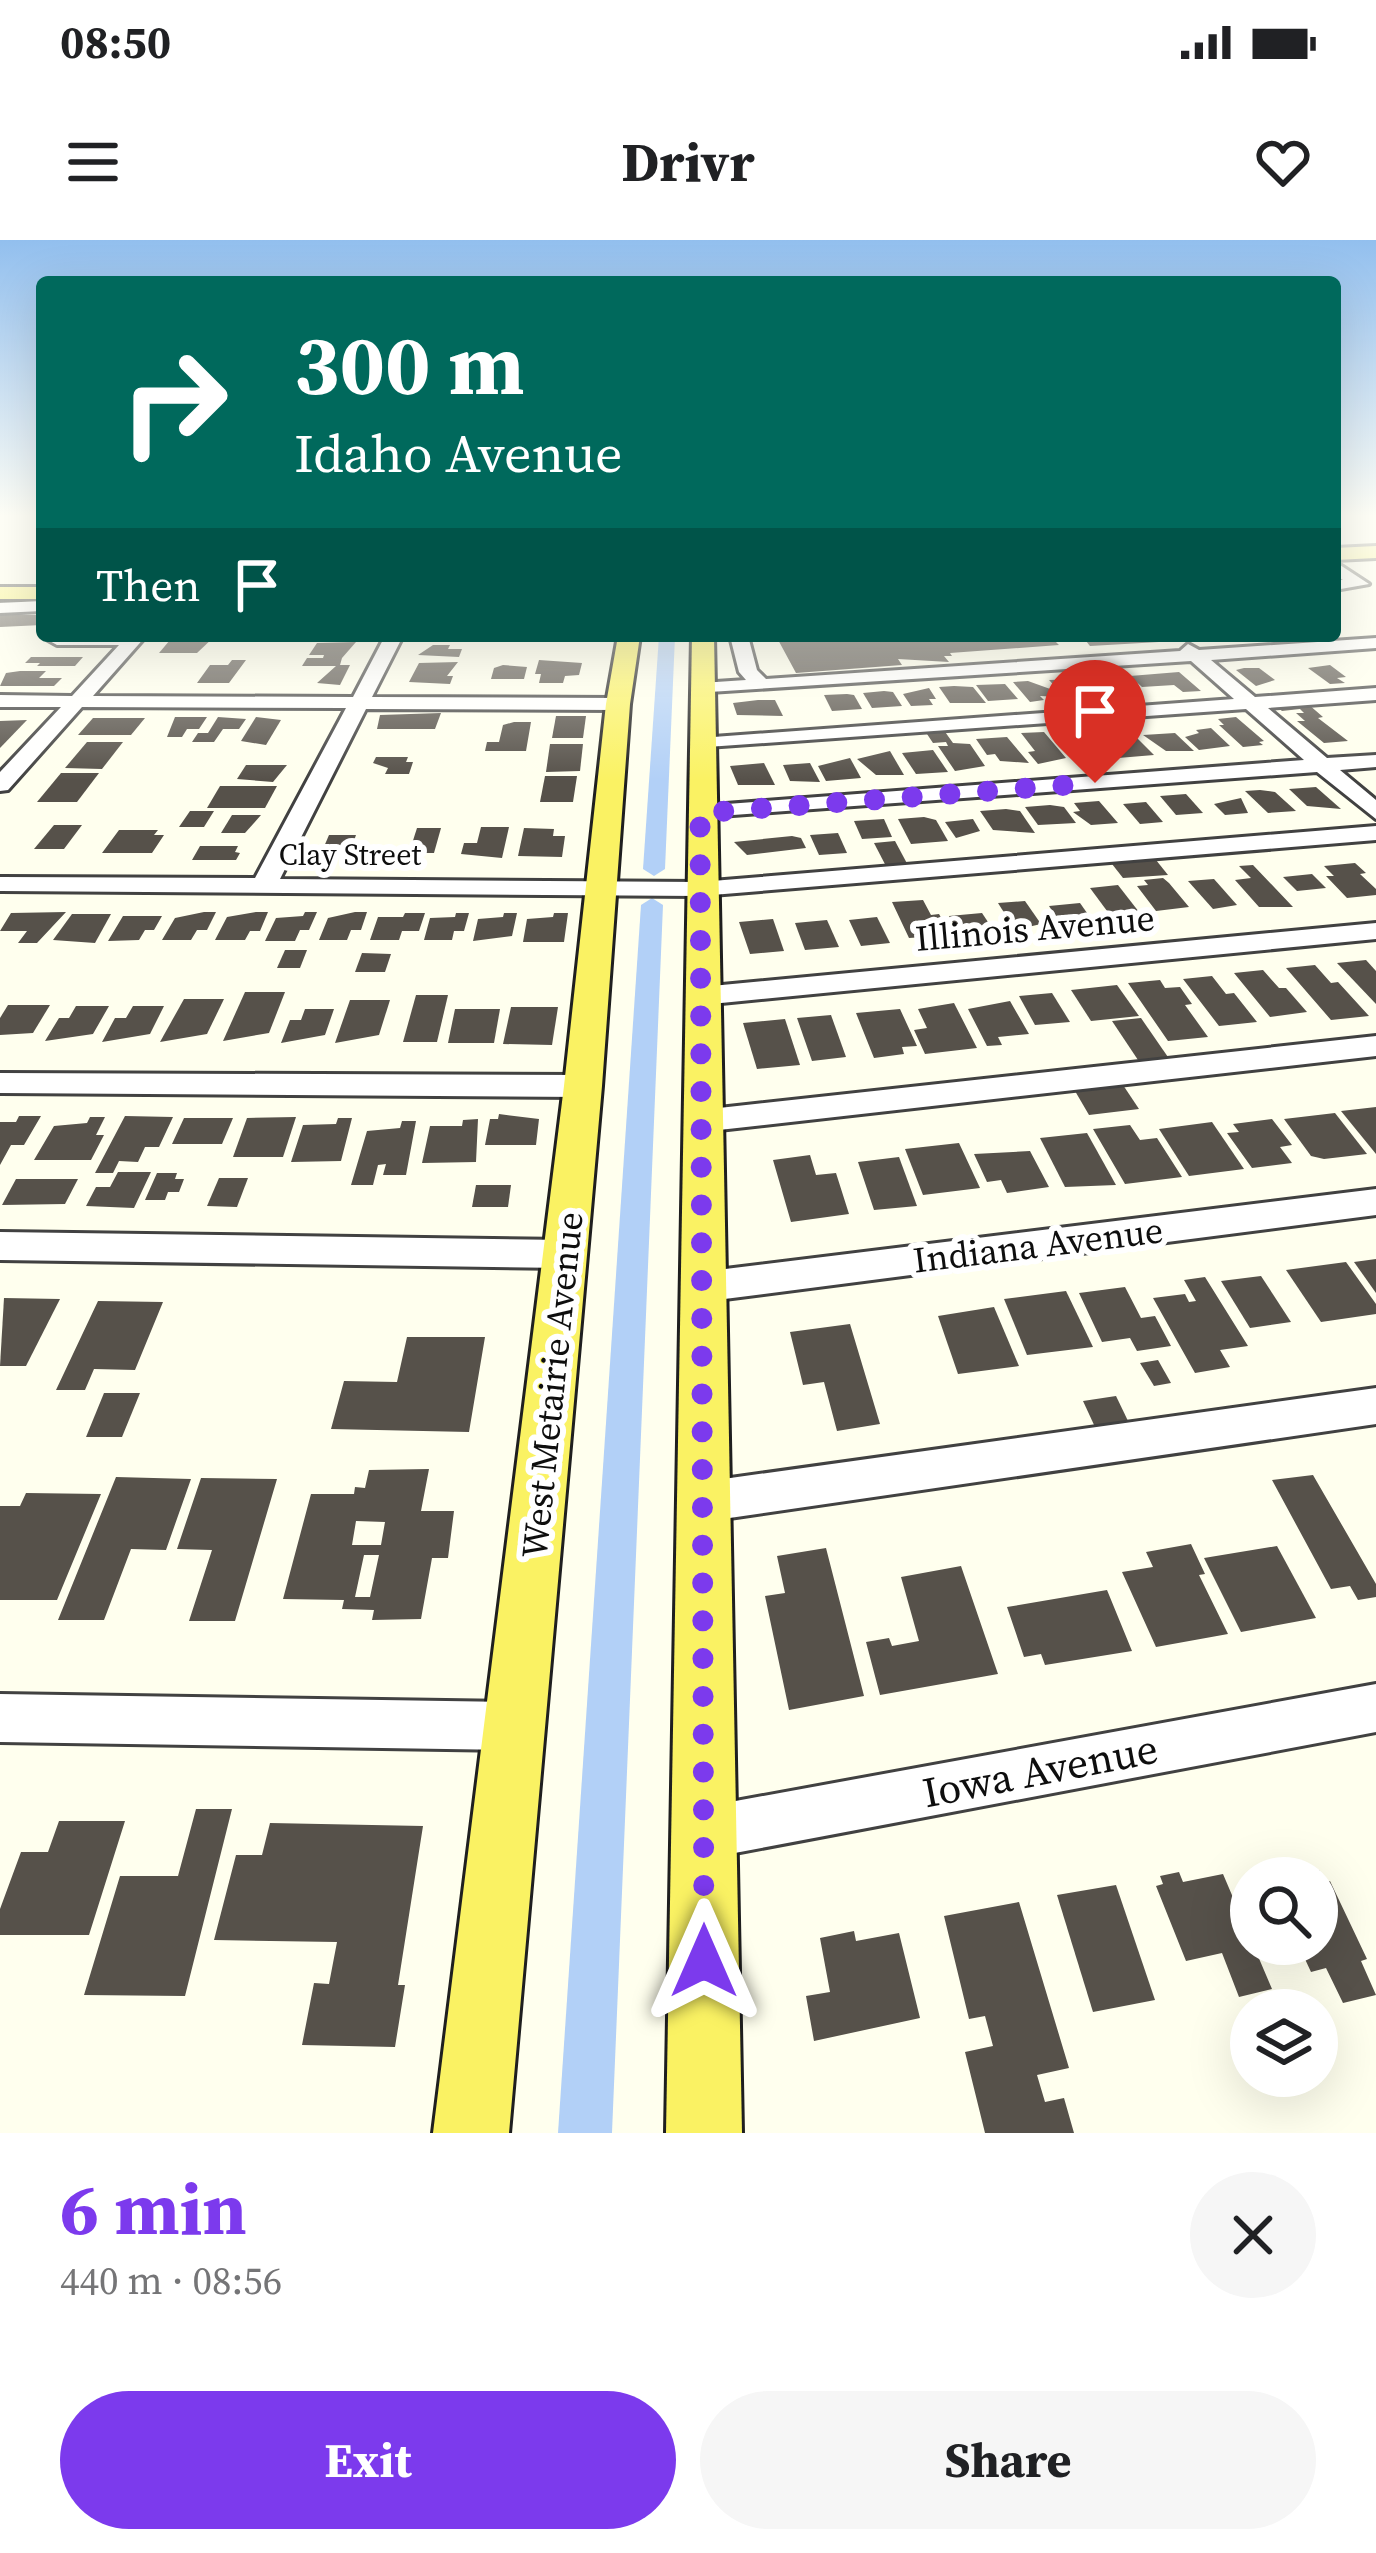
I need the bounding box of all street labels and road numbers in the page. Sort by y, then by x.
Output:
street label: Clay Street [279,834,421,875]
street label: Illinois Avenue [913,893,1157,963]
street label: Indiana Avenue [910,1205,1166,1285]
street label: West Metairie Avenue [509,1209,595,1561]
street label: Iowa Avenue [918,1719,1162,1821]

